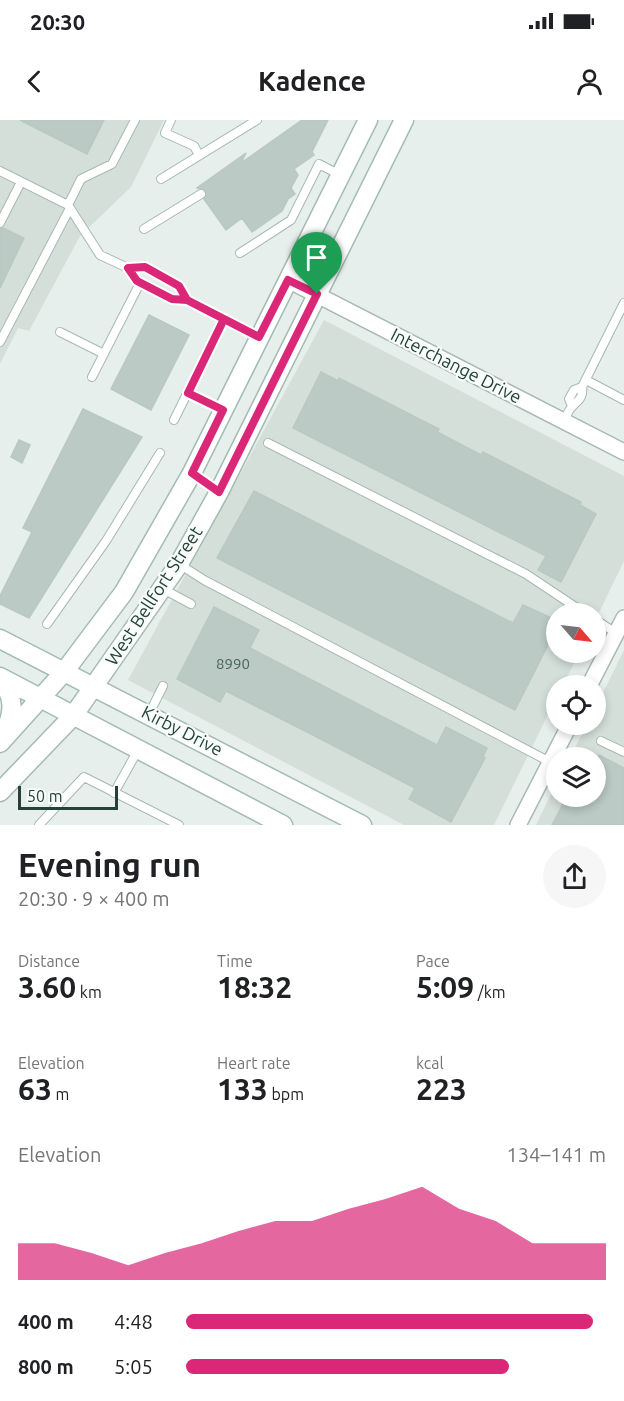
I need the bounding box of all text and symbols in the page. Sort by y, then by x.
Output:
text: 20:30 [30,9,85,34]
icon: back [18,65,51,98]
icon: person [573,65,606,98]
text: Kadence [258,66,366,96]
pin [291,232,342,294]
icon: arrive [300,241,333,274]
street label: Interchange Drive [388,324,525,407]
street label: West Bellfort Street [101,522,206,669]
north arrow [546,603,606,663]
map controls [546,603,606,807]
house number: 8990 [216,655,250,672]
button: locate [546,675,606,735]
street label: Kirby Drive [139,701,226,759]
button: layers [546,747,606,807]
scale bar [18,783,118,810]
text: 50 m [27,787,63,805]
button: share [543,845,606,908]
text: Evening run [18,846,201,883]
text: 20:30 · 9 × 400 m [18,887,170,910]
text: Distance [18,952,80,970]
text: Time [217,952,253,970]
text: Pace [416,952,450,970]
text: 3.60 [18,970,76,1004]
text: 18:32 [217,970,292,1004]
text: 5:09 [416,970,474,1004]
text: km [76,983,102,1001]
text: /km [474,983,506,1001]
text: Elevation [18,1054,85,1072]
text: Heart rate [217,1054,291,1072]
text: kcal [416,1054,444,1072]
text: 63 [18,1072,52,1106]
text: 133 [217,1072,268,1106]
text: 223 [416,1072,467,1106]
text: m [52,1085,69,1103]
text: bpm [268,1085,304,1103]
text: Elevation [18,1143,101,1166]
text: 134–141 m [507,1143,606,1166]
text: 400 m [18,1310,74,1333]
text: 4:48 [114,1310,153,1333]
text: 800 m [18,1355,74,1378]
text: 5:05 [114,1355,153,1378]

